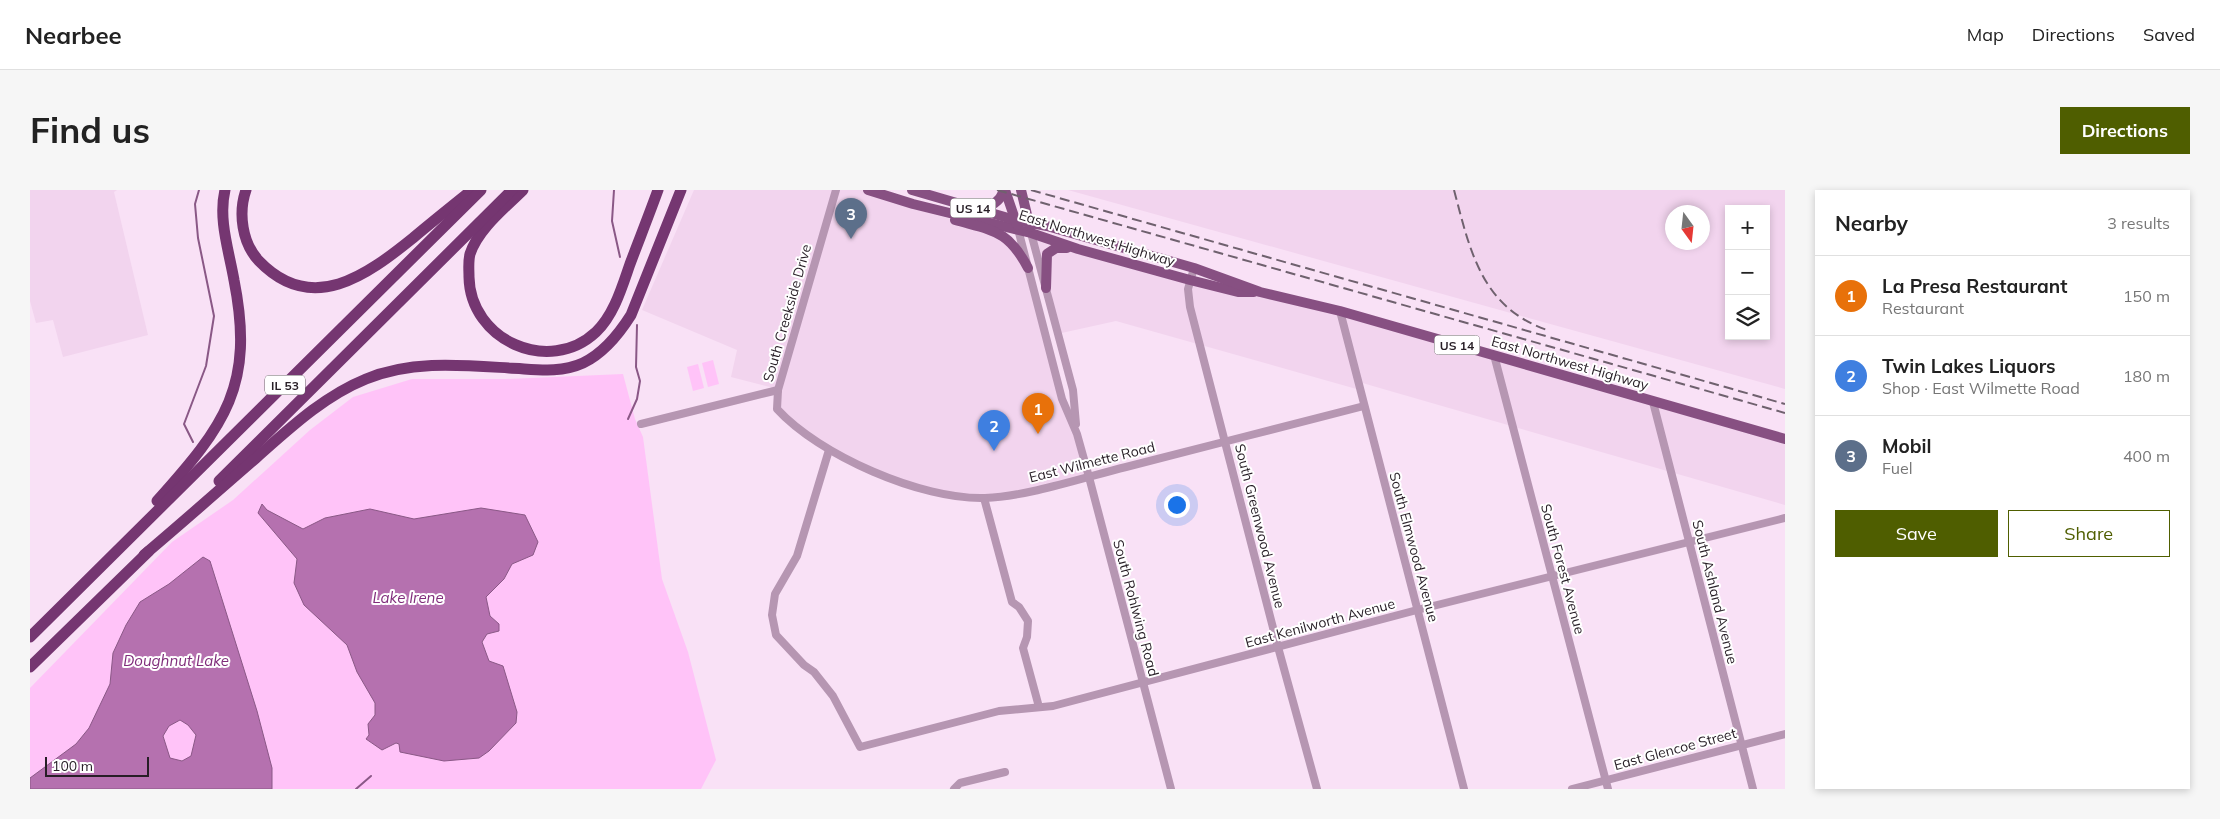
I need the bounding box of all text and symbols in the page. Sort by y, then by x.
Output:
text: Nearbee [25,20,122,50]
text: Map [1967,23,2004,46]
text: Directions [2032,23,2115,46]
text: Saved [2143,23,2195,46]
button: Directions [2060,107,2190,154]
text: Find us [30,108,150,152]
pin: 3 [835,198,867,239]
road number: US 14 [950,198,996,218]
north arrow [1665,205,1710,250]
map controls [1725,205,1770,340]
button: + [1725,205,1770,250]
street label: East Northwest Highway [1017,206,1178,271]
text: Nearby [1835,210,1908,236]
text: 3 results [2107,213,2170,233]
street label: South Creekside Drive [759,242,815,384]
button: − [1725,250,1770,295]
text: La Presa Restaurant [1882,274,2067,298]
text: 1 [1846,286,1856,306]
text: 150 m [2123,286,2170,306]
button: layers [1725,295,1770,340]
text: Restaurant [1882,298,1964,318]
street label: East Northwest Highway [1489,332,1651,394]
road number: US 14 [1434,336,1480,354]
text: Twin Lakes Liquors [1882,354,2056,378]
text: 2 [1846,366,1856,386]
text: 180 m [2123,366,2170,386]
road number: IL 53 [265,376,305,394]
text: Shop · East Wilmette Road [1882,378,2080,398]
pin: 1 [1022,393,1054,434]
pin: 2 [978,410,1010,451]
text: Mobil [1882,434,1931,458]
street label: East Wilmette Road [1027,438,1157,486]
street label: South Greenwood Avenue [1231,442,1289,610]
text: 3 [1846,446,1856,466]
text: 400 m [2123,446,2170,466]
text: Fuel [1882,458,1913,478]
street label: South Elmwood Avenue [1385,470,1443,624]
your location [1164,492,1190,518]
street label: South Forest Avenue [1537,502,1589,636]
button: Save [1835,510,1998,557]
button: Share [2008,510,2170,557]
street label: South Ashland Avenue [1688,518,1742,666]
street label: South Rohlwing Road [1109,538,1163,678]
water label: Lake Irene [372,588,444,607]
street label: East Kenilworth Avenue [1243,594,1397,652]
water label: Doughnut Lake [123,651,229,670]
street label: East Glencoe Street [1612,724,1738,774]
scale bar [45,754,149,777]
text: 100 m [52,757,93,775]

